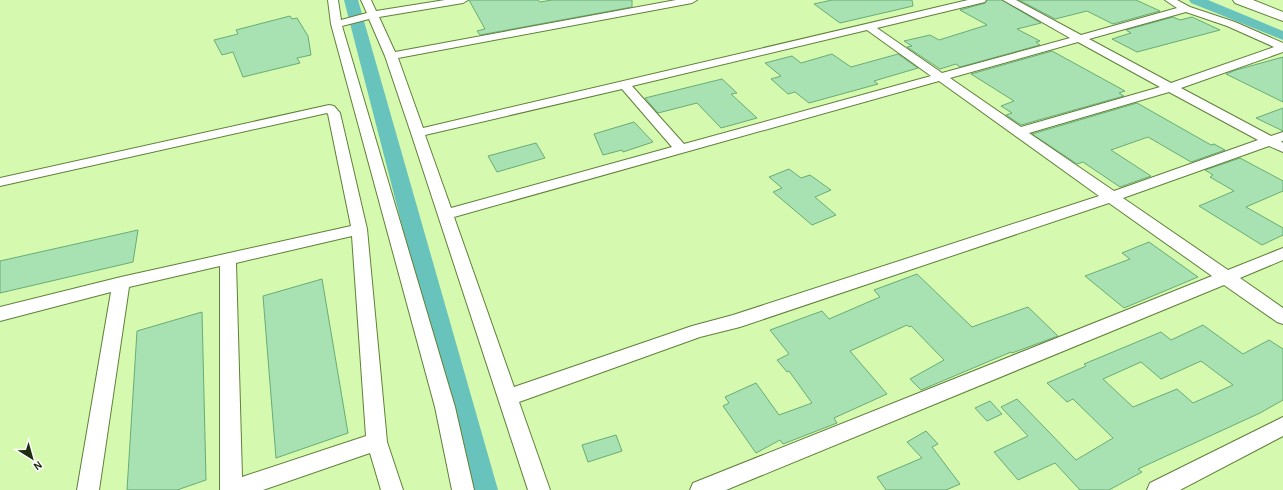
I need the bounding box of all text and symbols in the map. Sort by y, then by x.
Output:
north arrow [12,438,52,478]
text: N [31,459,44,472]

